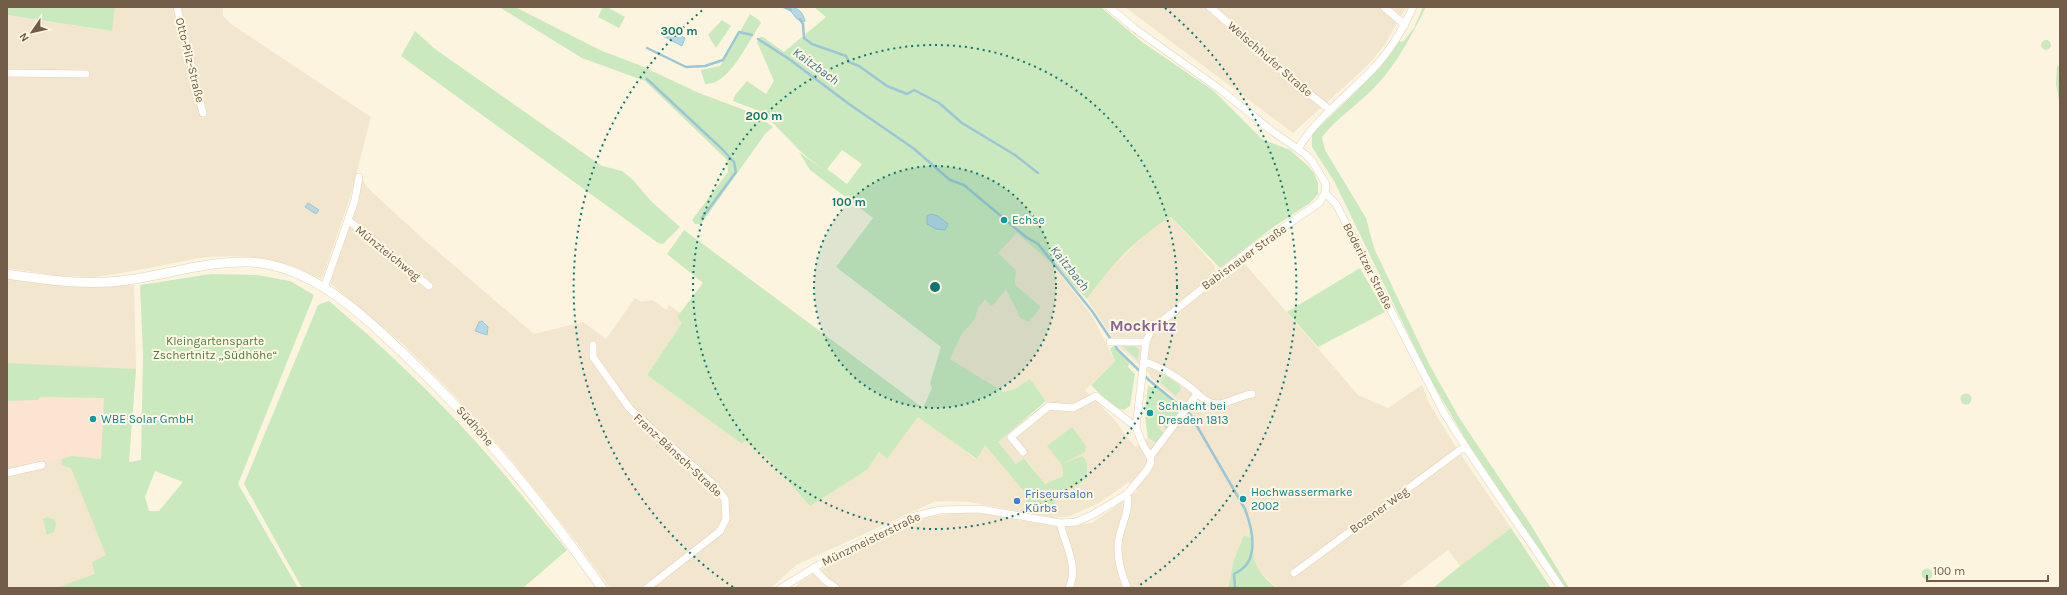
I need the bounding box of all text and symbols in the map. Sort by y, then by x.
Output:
north arrow [12,12,52,52]
street label: Otto-Pilz-Straße [173,16,207,104]
street label: Welschhufer Straße [1225,18,1315,100]
text: 300 m [660,24,698,38]
text: N [17,30,32,44]
water label: Kaitzbach [790,44,842,88]
text: 200 m [746,109,782,123]
text: 100 m [832,195,866,209]
place label: Echse [1012,213,1045,227]
marker: Echse [999,215,1009,225]
street label: Boderitzer Straße [1340,220,1396,312]
street label: Babisnauer Straße [1199,221,1289,293]
street label: Münzteichweg [353,222,424,284]
water label: Kaitzbach [1047,242,1093,294]
centre of rings [928,280,942,294]
district label: Mockritz [1110,316,1176,335]
park label: Kleingartensparte Zschertnitz „Südhöhe“ [153,334,277,362]
place label: Schlacht bei Dresden 1813 [1158,399,1228,427]
street label: Südhöhe [453,403,497,449]
marker: Schlacht bei Dresden 1813 [1145,408,1155,418]
street label: Franz-Bänsch-Straße [631,410,725,500]
place label: WBE Solar GmbH [101,412,194,426]
marker: WBE Solar GmbH [88,414,98,424]
street label: Bozener Weg [1347,484,1412,536]
place label: Hochwassermarke 2002 [1251,485,1353,513]
place label: Friseursalon Kürbs [1025,487,1093,515]
marker: Hochwassermarke 2002 [1238,494,1248,504]
marker: Friseursalon Kürbs [1012,496,1022,506]
street label: Münzmeisterstraße [819,509,923,569]
scale bar [1927,557,2048,583]
text: 100 m [1933,564,1965,578]

